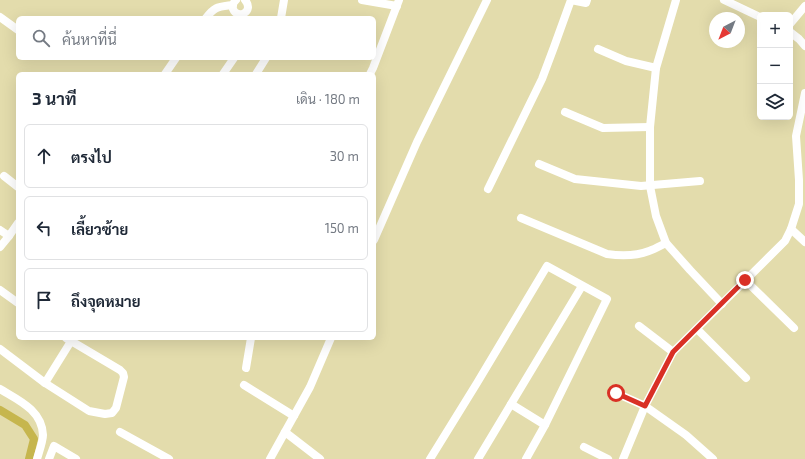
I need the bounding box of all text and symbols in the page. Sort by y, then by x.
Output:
north arrow [709,12,745,48]
map controls [757,12,793,120]
button: + [757,12,793,48]
search box [16,16,376,60]
icon: search [30,27,52,49]
text: ค้นหาที่นี่ [62,30,117,48]
button: − [757,48,793,84]
button: layers [757,84,793,120]
text: 3 นาที [32,88,77,108]
text: เดิน · 180 m [296,91,360,107]
icon: ahead [33,145,55,167]
text: ตรงไป [71,148,112,166]
text: 30 m [330,148,359,164]
icon: left [33,217,55,239]
text: เลี้ยวซ้าย [71,220,128,238]
text: 150 m [325,220,359,236]
route end [736,271,754,289]
icon: arrive [33,289,55,311]
text: ถึงจุดหมาย [71,292,141,310]
route start [607,384,625,402]

